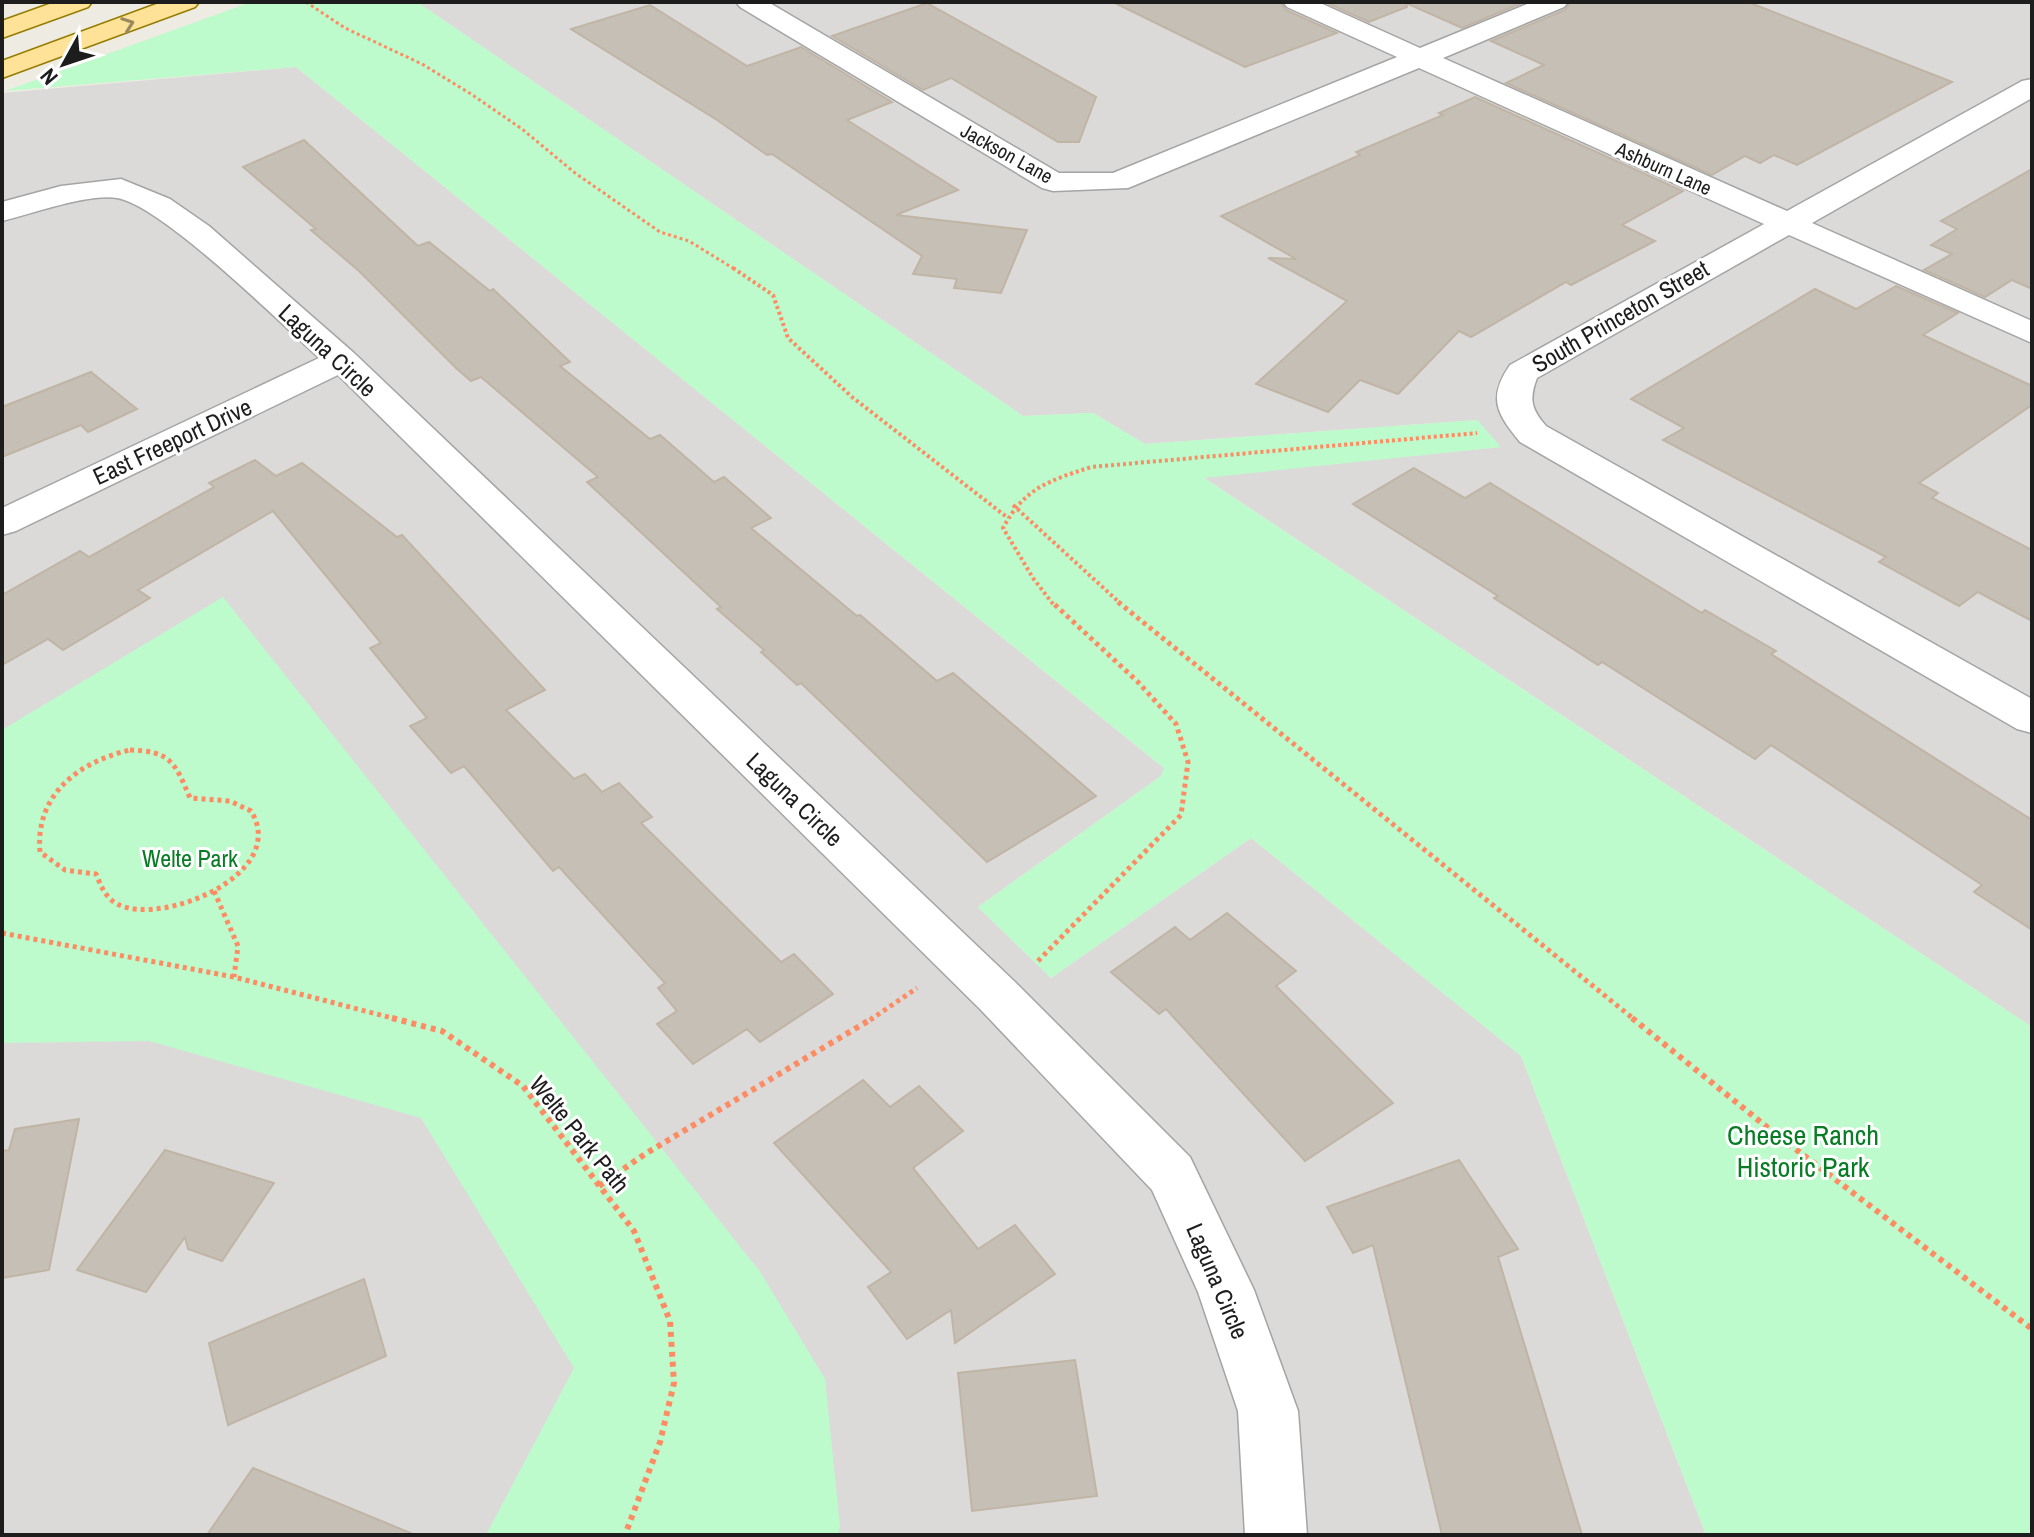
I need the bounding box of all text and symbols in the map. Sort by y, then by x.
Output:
one-way arrow [120,17,134,34]
north arrow [24,24,104,104]
text: N [33,62,64,91]
street label: Jackson Lane [956,117,1058,189]
street label: Ashburn Lane [1611,134,1716,201]
street label: South Princeton Street [1526,252,1715,380]
street label: Laguna Circle [272,297,384,403]
street label: East Freeport Drive [87,390,257,492]
street label: Laguna Circle [740,745,850,853]
park label: Welte Park [142,842,238,874]
street label: Welte Park Path [523,1069,637,1199]
park label: Cheese Ranch Historic Park [1727,1116,1879,1186]
street label: Laguna Circle [1179,1218,1257,1344]

